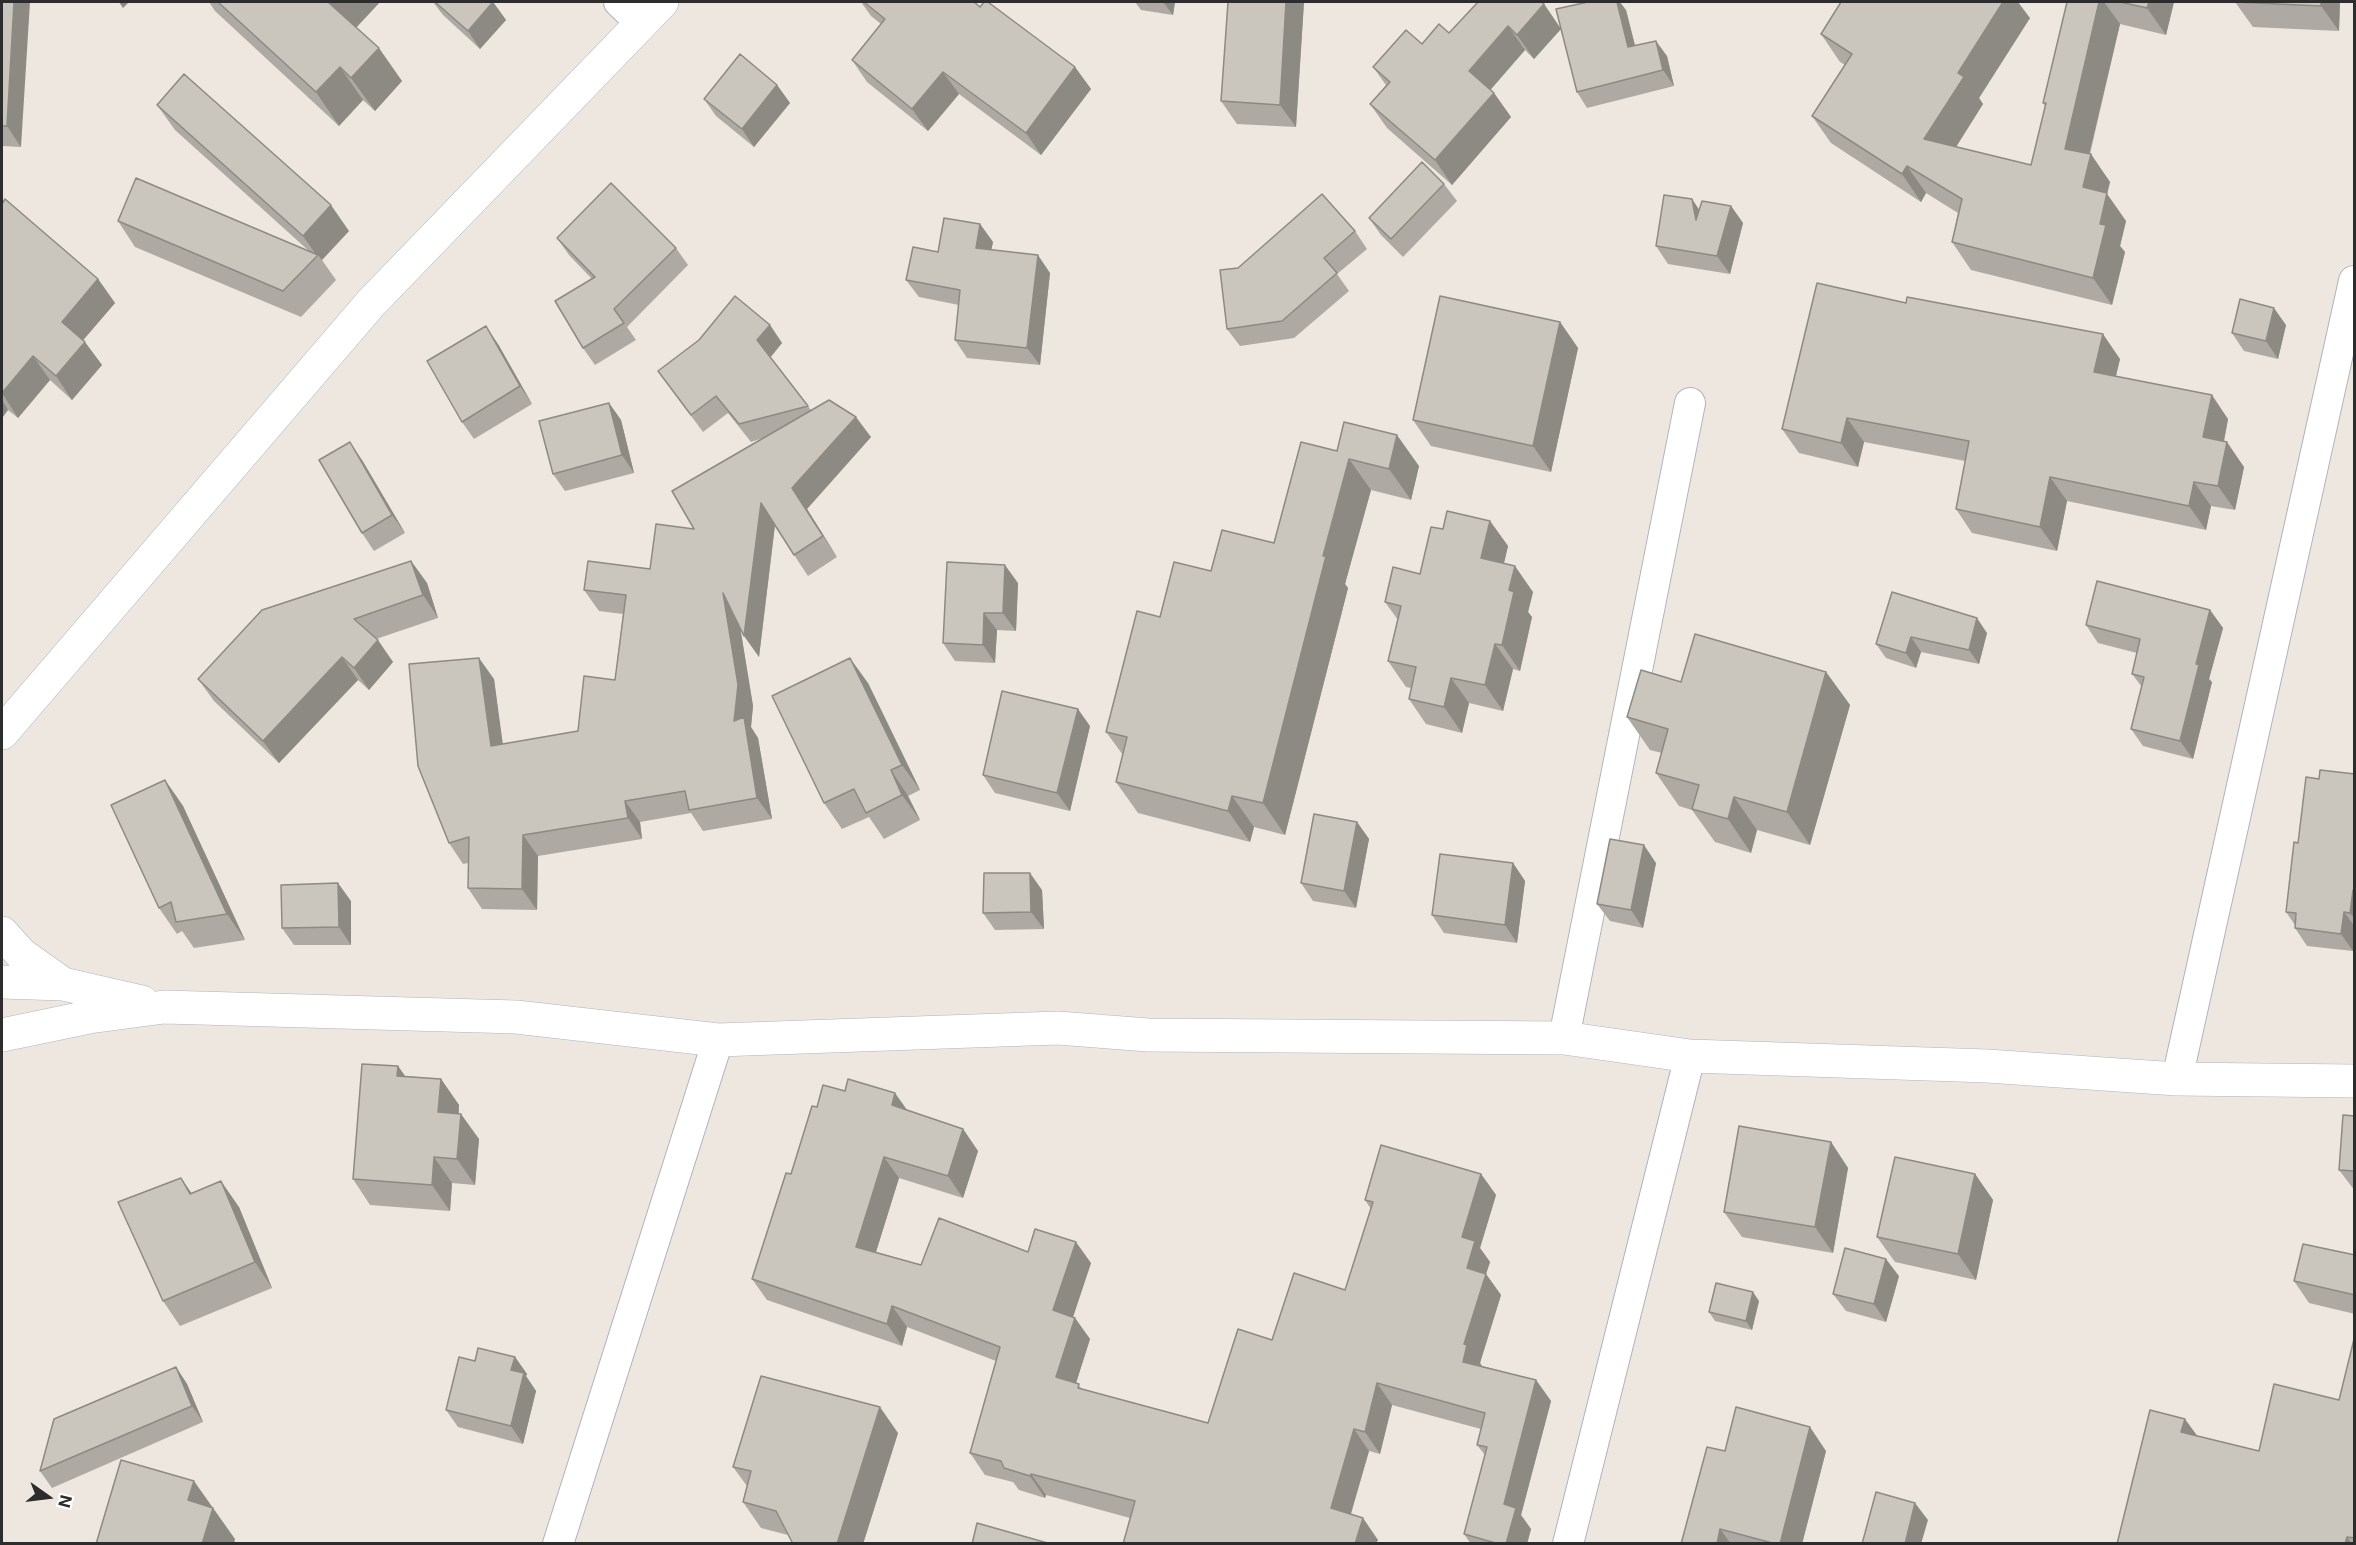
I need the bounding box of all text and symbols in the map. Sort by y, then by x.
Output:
north arrow [18,1467,78,1527]
text: N [54,1493,77,1510]

